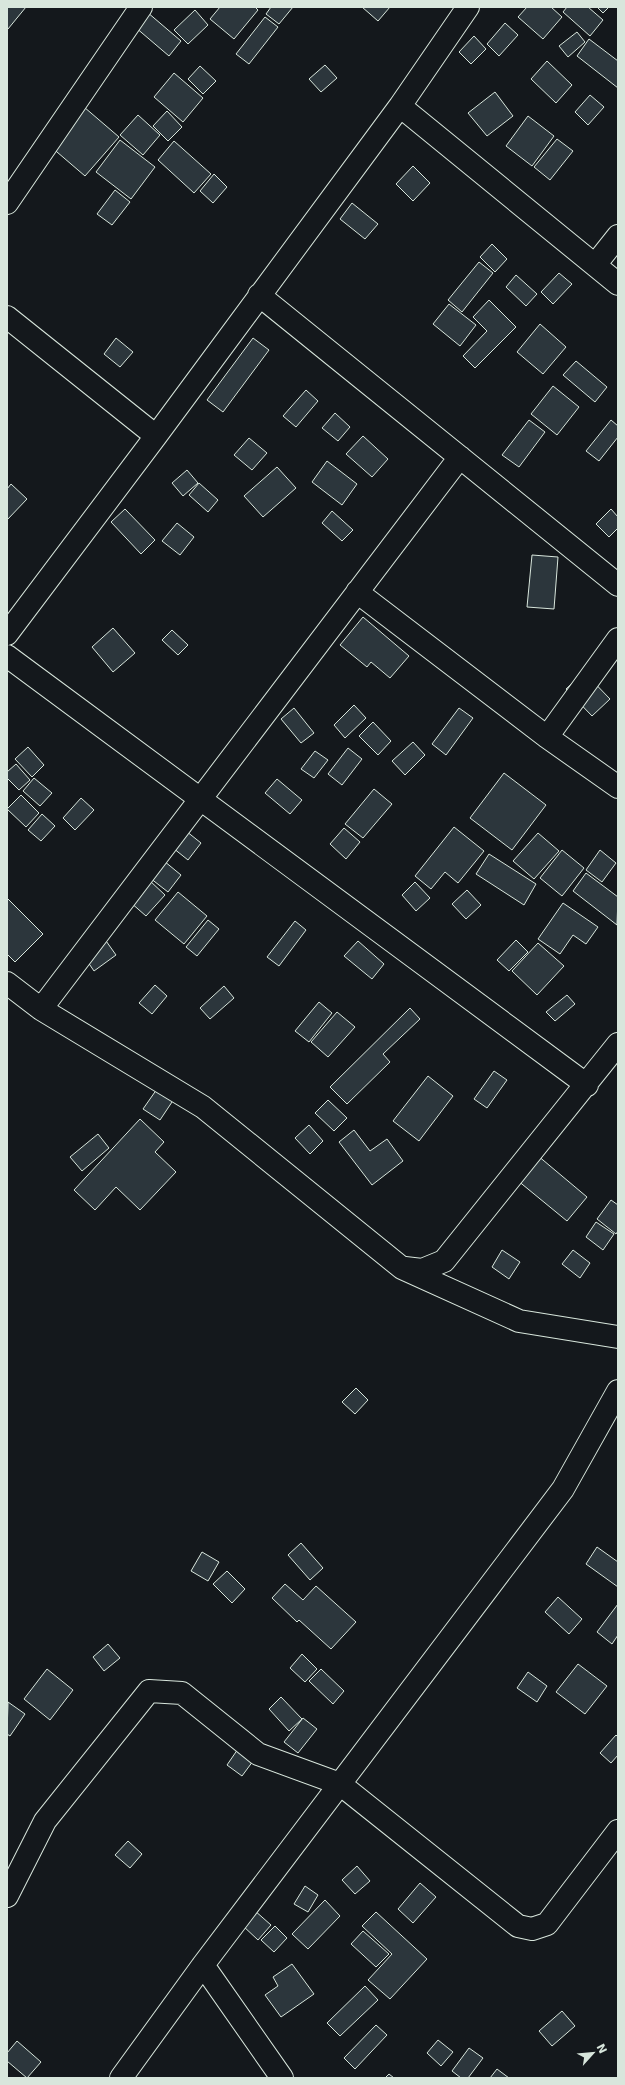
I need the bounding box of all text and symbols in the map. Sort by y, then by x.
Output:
north arrow [573,2033,613,2073]
text: N [594,2042,609,2056]

